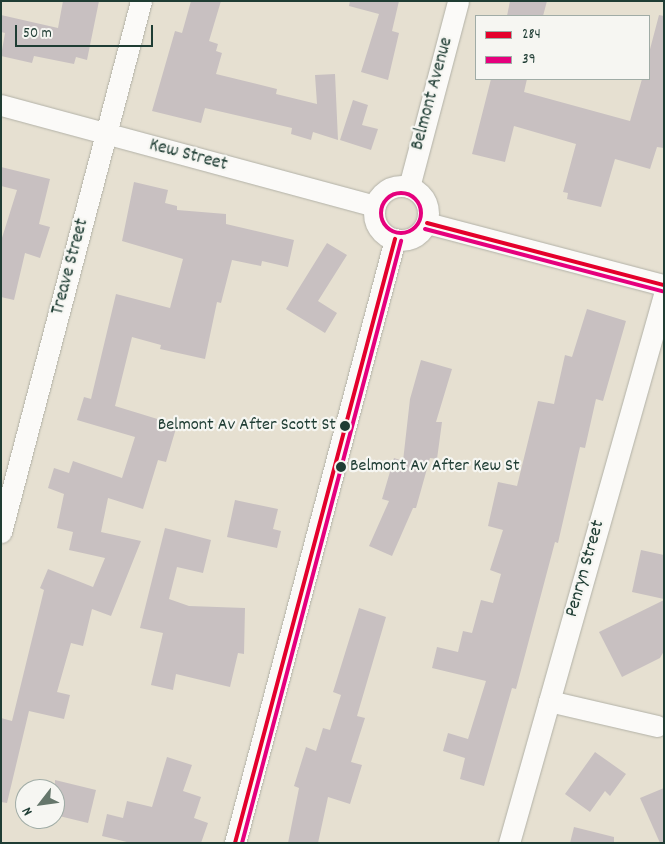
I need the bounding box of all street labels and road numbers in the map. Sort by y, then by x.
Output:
street label: Belmont Avenue [407,35,459,153]
street label: Kew Street [146,135,230,177]
street label: Treave Street [47,216,95,318]
street label: Penryn Street [561,518,611,620]

